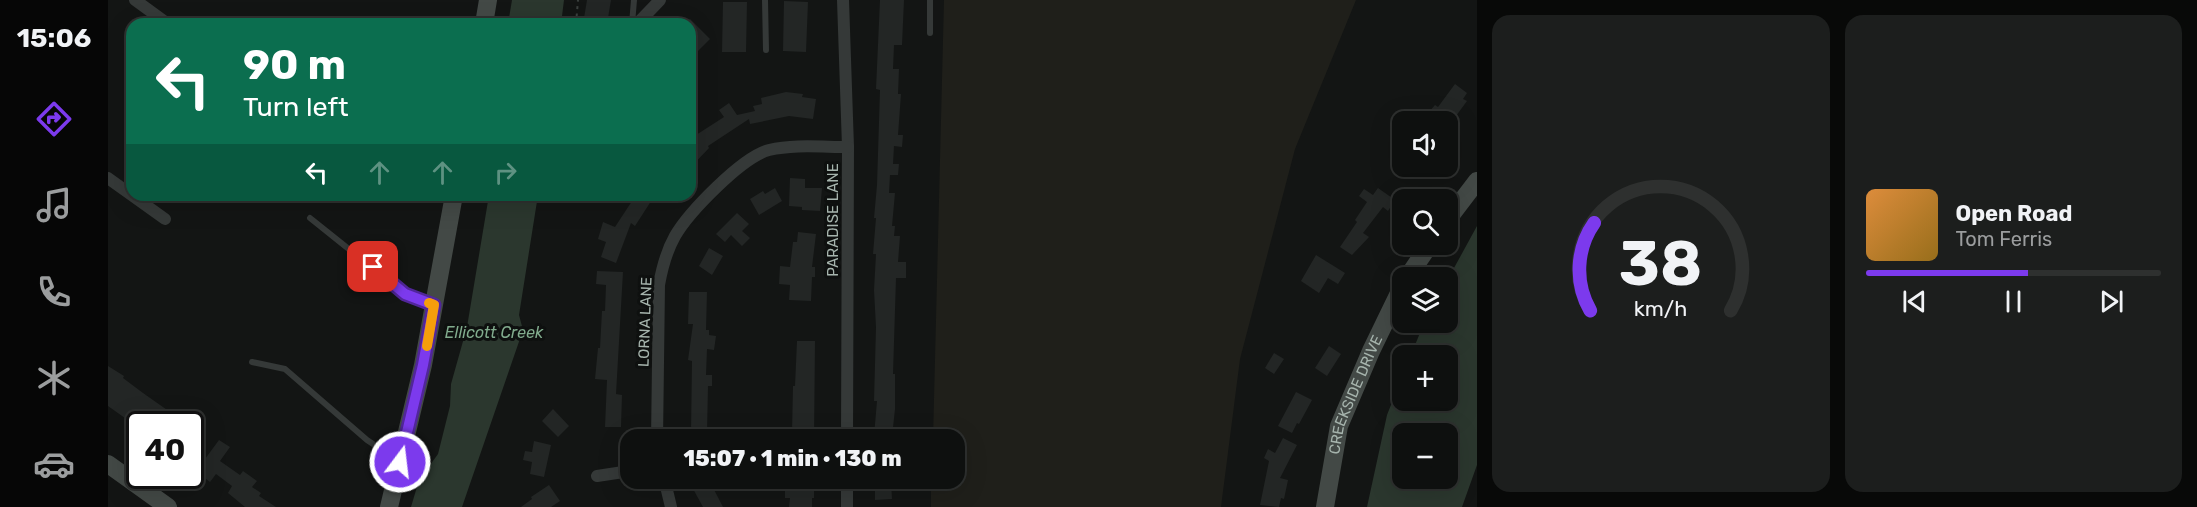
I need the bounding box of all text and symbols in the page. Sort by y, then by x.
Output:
text: 15:06 [17,22,91,54]
text: 90 m [243,40,346,90]
icon: left [144,42,222,120]
text: Turn left [243,91,348,123]
icon: directions [33,98,75,140]
map controls [1392,111,1458,489]
button: sound [1392,111,1458,177]
icon: left [300,156,333,189]
icon: ahead [363,156,396,189]
icon: ahead [426,156,459,189]
icon: right [489,156,522,189]
street label: PARADISE LANE [824,163,842,277]
icon: music [33,184,75,226]
button: search [1392,189,1458,255]
text: Open Road [1956,200,2072,227]
text: 38 [1619,227,1702,301]
text: Tom Ferris [1956,227,2052,251]
pin [347,241,398,292]
icon: arrive [356,250,389,283]
button: layers [1392,267,1458,333]
icon: phone [33,271,75,313]
street label: LORNA LANE [634,277,656,367]
icon: previous [1898,285,1931,318]
icon: pause [1997,285,2030,318]
icon: next [2095,285,2128,318]
text: km/h [1634,296,1688,321]
water label: Ellicott Creek [445,323,544,342]
street label: CREEKSIDE DRIVE [1325,332,1386,456]
button: + [1392,345,1458,411]
icon: climate [33,357,75,399]
speed limit sign: 40 [126,411,204,489]
button: − [1392,423,1458,489]
position arrow [368,430,432,494]
icon: car [33,443,75,485]
text: 15:07 · 1 min · 130 m [683,445,902,472]

